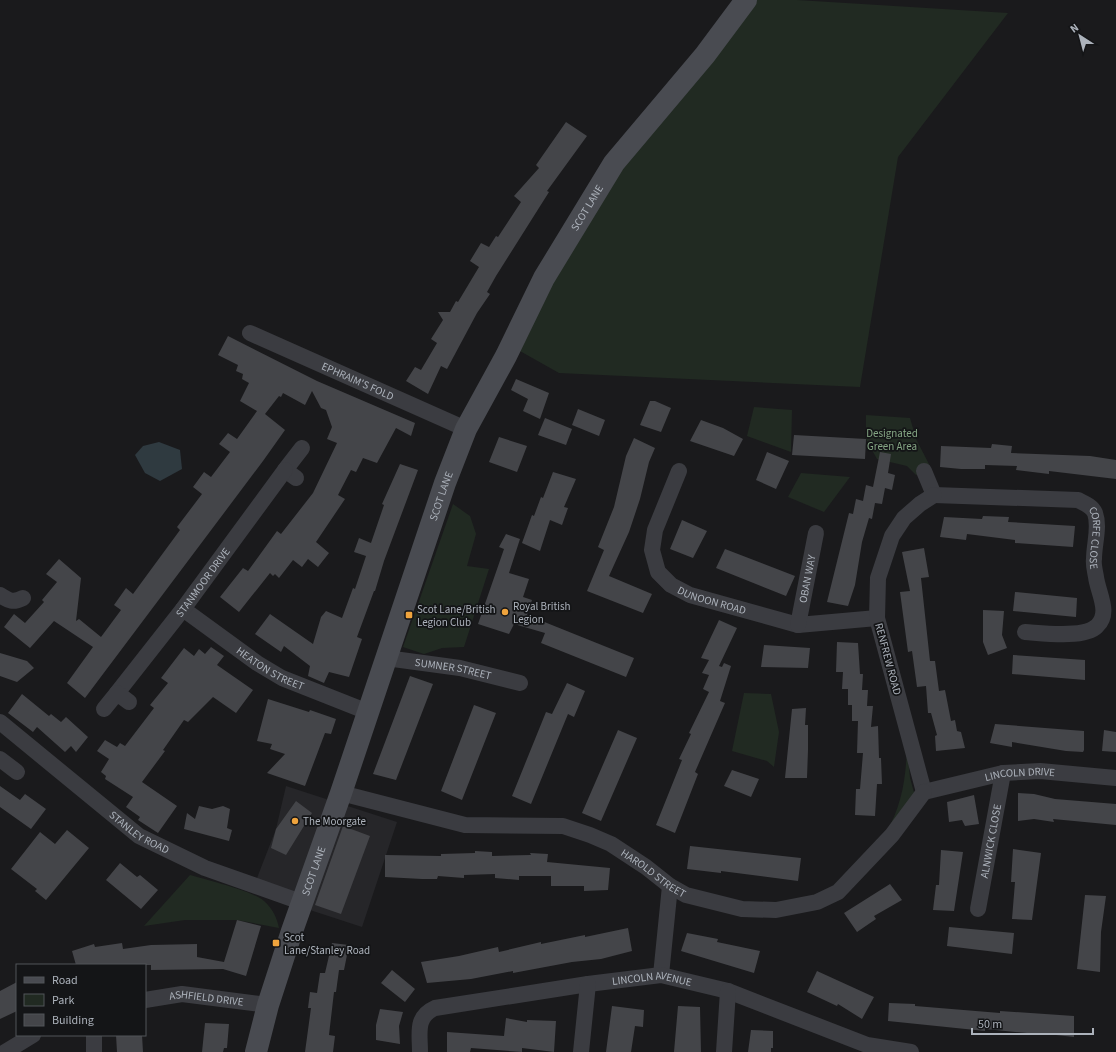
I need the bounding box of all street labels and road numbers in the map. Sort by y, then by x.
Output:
street label: SCOT LANE [567,182,607,233]
street label: EPHRAIM'S FOLD [319,358,397,404]
street label: SCOT LANE [425,469,456,523]
street label: CORFE CLOSE [1085,503,1105,571]
street label: STANMOOR DRIVE [172,544,233,620]
street label: OBAN WAY [795,553,819,604]
street label: DUNOON ROAD [675,582,748,618]
street label: RENFREW ROAD [871,621,905,697]
street label: HEATON STREET [234,643,306,694]
street label: SUMNER STREET [414,654,493,683]
street label: LINCOLN DRIVE [983,763,1056,785]
street label: ALNWICK CLOSE [976,803,1005,879]
street label: STANLEY ROAD [106,807,172,857]
street label: SCOT LANE [298,844,329,898]
street label: HAROLD STREET [618,845,689,901]
street label: LINCOLN AVENUE [611,968,694,990]
street label: ASHFIELD DRIVE [168,986,245,1009]

